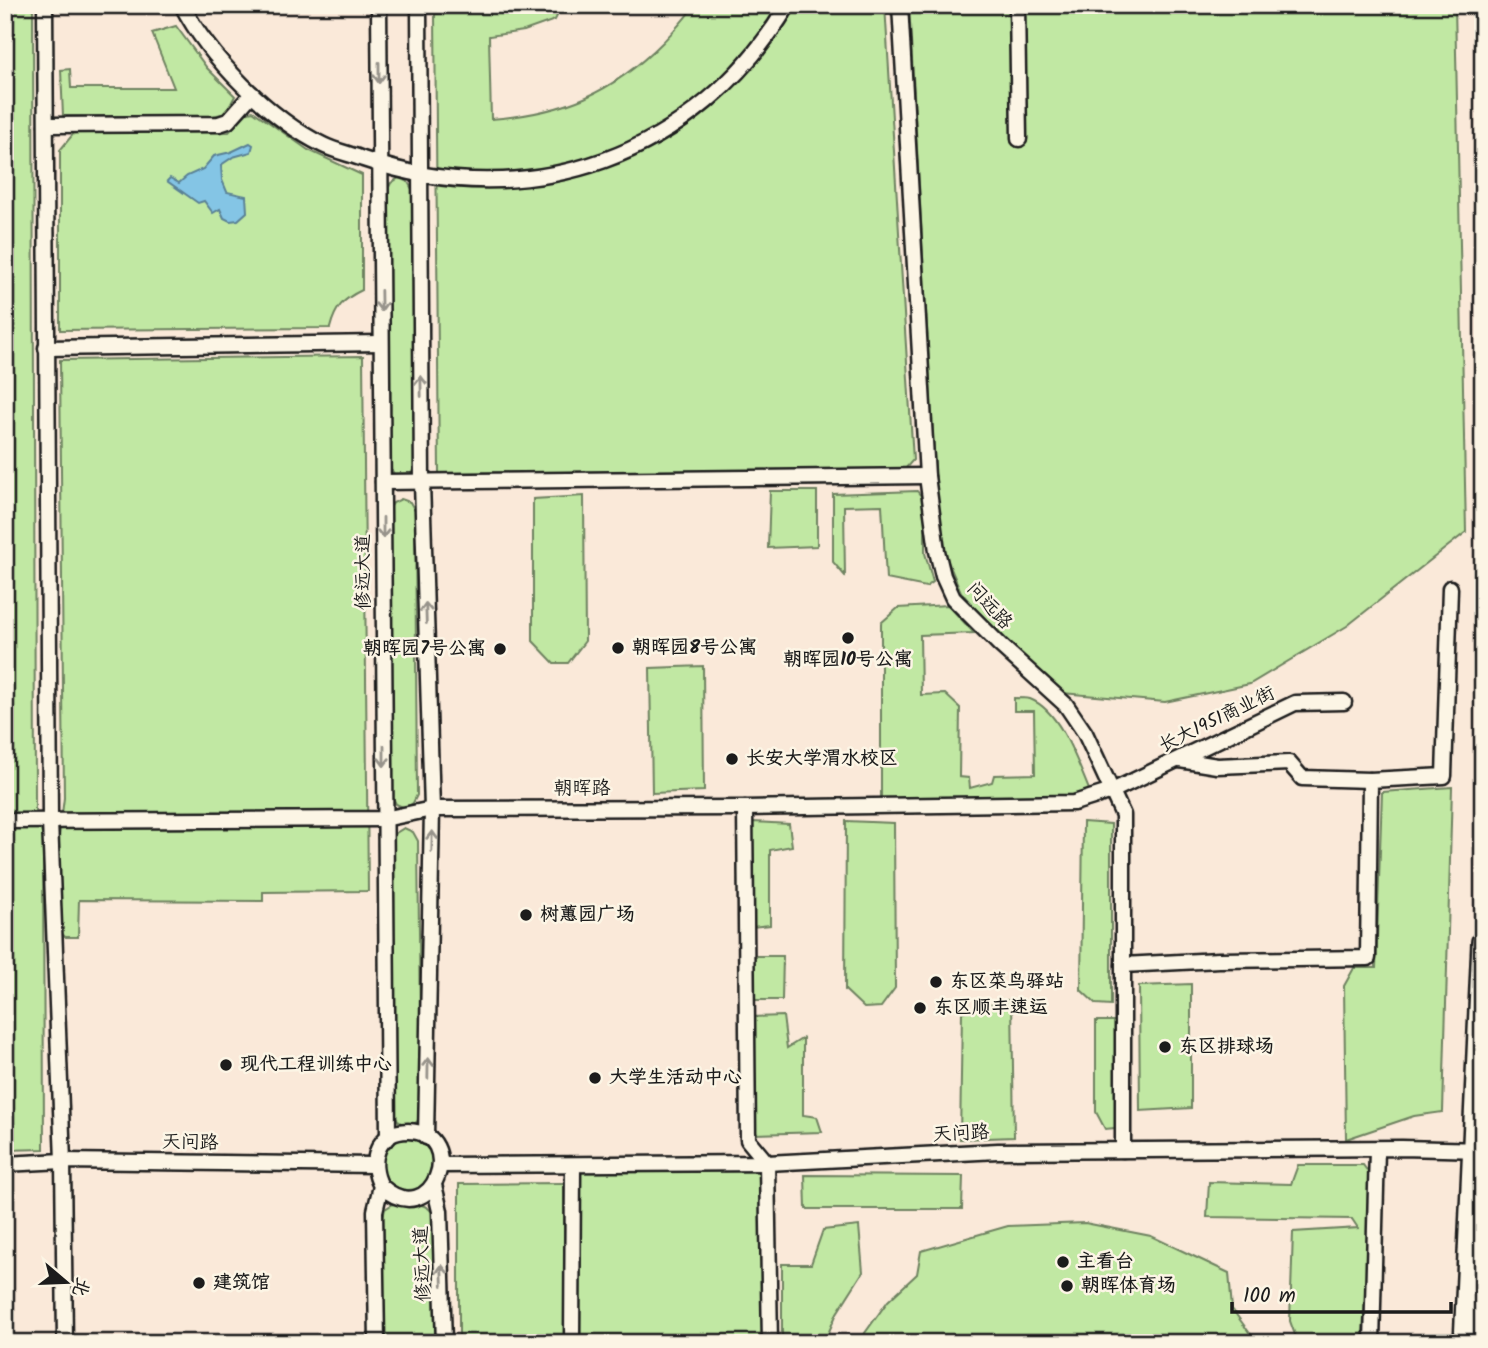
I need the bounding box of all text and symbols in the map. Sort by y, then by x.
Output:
one-way arrow [373,62,386,85]
one-way arrow [374,289,387,312]
one-way arrow [414,375,428,398]
one-way arrow [376,517,390,540]
street label: 修远大道 [349,534,379,610]
street label: 问远路 [959,575,1019,637]
one-way arrow [420,602,433,625]
marker: 朝晖园10号公寓 [840,630,856,646]
place label: 朝晖园8号公寓 [632,633,757,663]
place label: 朝晖园7号公寓 [363,634,486,664]
marker: 朝晖园8号公寓 [610,640,626,656]
marker: 朝晖园7号公寓 [492,641,508,657]
place label: 朝晖园10号公寓 [783,645,913,675]
street label: 长大1951商业街 [1154,679,1280,761]
one-way arrow [377,744,391,767]
place label: 长安大学渭水校区 [746,744,898,774]
marker: 长安大学渭水校区 [724,751,740,767]
street label: 朝晖路 [553,774,611,804]
one-way arrow [425,830,439,853]
place label: 树蕙园广场 [540,900,635,930]
marker: 树蕙园广场 [518,907,534,923]
place label: 东区菜鸟驿站 [950,967,1064,997]
marker: 东区菜鸟驿站 [928,974,944,990]
place label: 东区顺丰速运 [934,993,1048,1023]
marker: 东区顺丰速运 [912,1000,928,1016]
place label: 东区排球场 [1179,1032,1274,1062]
marker: 东区排球场 [1157,1039,1173,1055]
place label: 现代工程训练中心 [240,1050,392,1080]
marker: 现代工程训练中心 [218,1057,234,1073]
one-way arrow [421,1057,434,1080]
place label: 大学生活动中心 [609,1063,742,1093]
marker: 大学生活动中心 [587,1070,603,1086]
street label: 天问路 [932,1118,990,1150]
street label: 天问路 [161,1128,219,1158]
street label: 修远大道 [407,1225,439,1303]
north arrow [32,1246,102,1316]
place label: 主看台 [1077,1247,1134,1277]
marker: 主看台 [1055,1254,1071,1270]
one-way arrow [436,1263,449,1286]
place label: 建筑馆 [213,1268,270,1298]
place label: 朝晖体育场 [1081,1271,1176,1301]
scale bar [1232,1271,1451,1315]
text: 北 [63,1273,97,1301]
marker: 建筑馆 [191,1275,207,1291]
marker: 朝晖体育场 [1059,1278,1075,1294]
text: 100 m [1243,1280,1296,1313]

